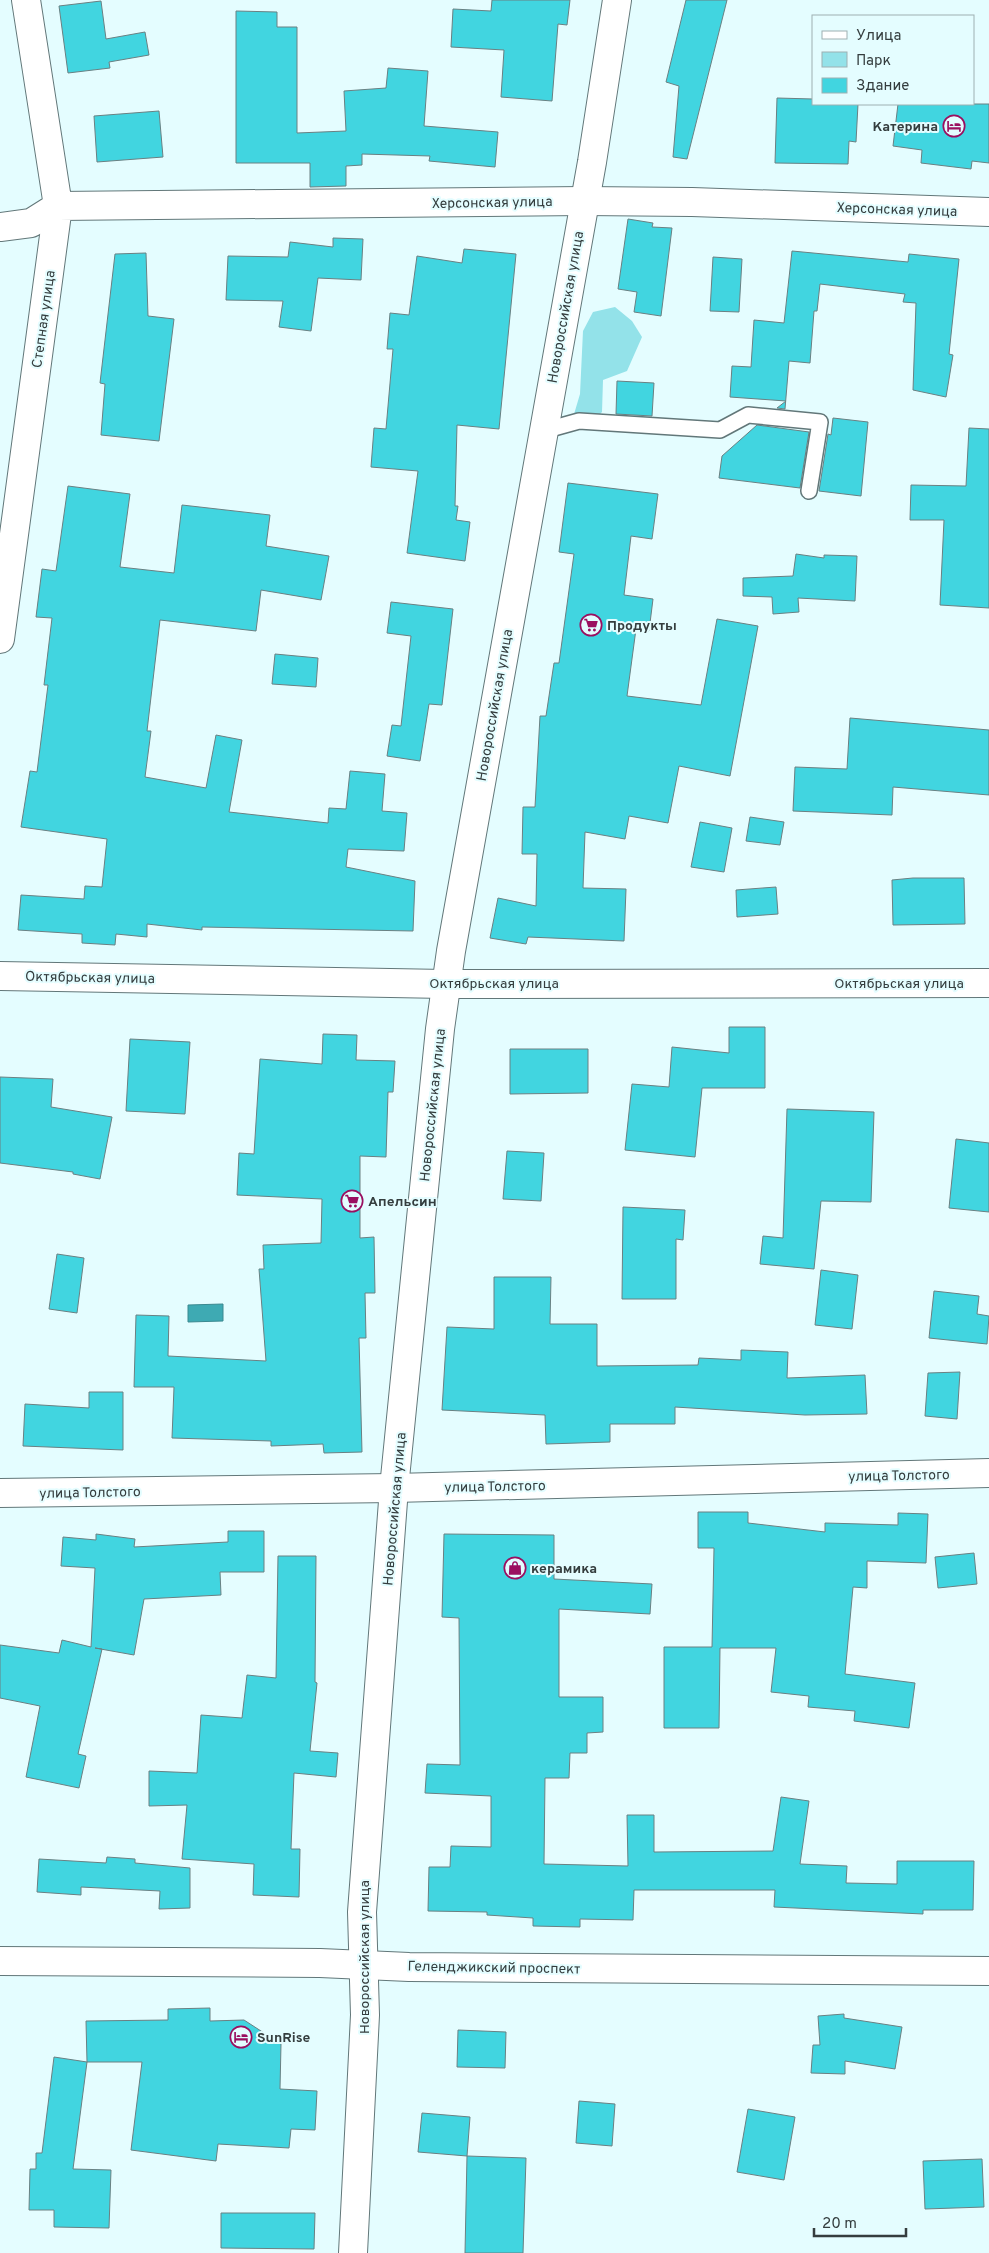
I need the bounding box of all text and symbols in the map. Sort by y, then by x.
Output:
legend [812,15,974,105]
text: Улица [856,27,901,46]
text: Парк [856,52,891,71]
text: Здание [856,77,909,96]
hotel icon: Катерина [942,114,966,138]
place label: Катерина [873,119,938,136]
street label: Херсонская улица [431,194,553,213]
street label: Херсонская улица [836,200,958,221]
street label: Новороссийская улица [545,230,588,385]
street label: Степная улица [29,269,60,369]
supermarket icon: Продукты [579,613,603,637]
place label: Продукты [607,618,677,635]
street label: Новороссийская улица [474,628,517,783]
street label: Октябрьская улица [25,969,155,988]
street label: Октябрьская улица [429,976,559,993]
street label: Октябрьская улица [834,976,964,993]
street label: Новороссийская улица [417,1028,450,1183]
supermarket icon: Апельсин [340,1189,364,1213]
place label: Апельсин [368,1194,437,1211]
street label: Новороссийская улица [380,1432,411,1587]
street label: улица Толстого [848,1467,950,1486]
street label: улица Толстого [444,1478,546,1497]
street label: улица Толстого [39,1484,141,1503]
shop icon: керамика [503,1556,527,1580]
place label: керамика [531,1561,597,1578]
street label: Новороссийская улица [357,1880,374,2034]
street label: Геленджикский проспект [407,1958,580,1979]
hotel icon: SunRise [229,2025,253,2049]
place label: SunRise [257,2030,311,2047]
scale bar [814,2206,906,2238]
text: 20 m [822,2215,857,2234]

